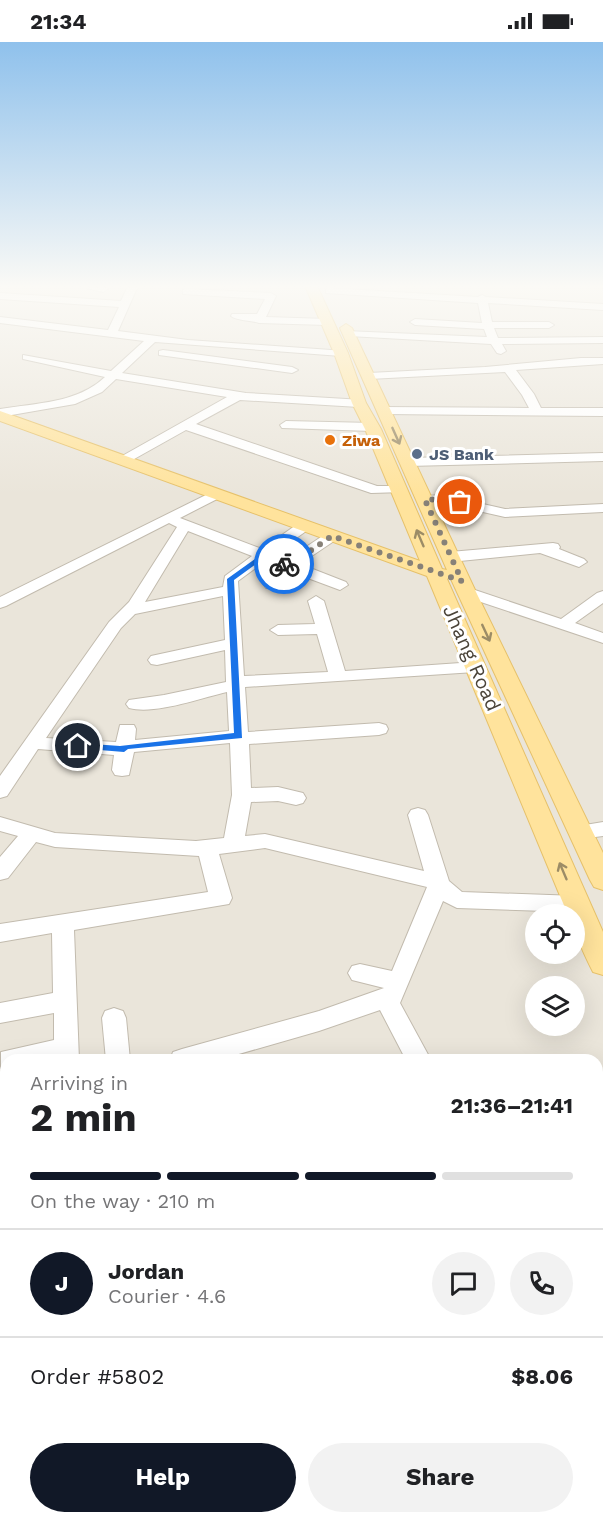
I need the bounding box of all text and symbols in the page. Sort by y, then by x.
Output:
text: 21:34 [30,9,87,34]
one-way arrow [391,427,403,445]
place label: Ziwa [342,431,381,450]
marker: Ziwa [323,433,337,447]
place label: JS Bank [429,445,494,464]
marker: JS Bank [410,447,424,461]
pin [434,476,485,527]
icon: bag [443,485,476,518]
one-way arrow [414,529,425,547]
courier [254,534,314,594]
icon: bike [268,548,301,581]
street label: Jhang Road [438,601,506,715]
one-way arrow [480,623,492,641]
pin [52,720,103,771]
icon: home [61,729,94,762]
one-way arrow [557,863,568,881]
map controls [525,904,585,1036]
button: locate [525,904,585,964]
button: layers [525,976,585,1036]
text: Arriving in [30,1071,128,1095]
text: 21:36–21:41 [451,1093,573,1118]
text: 2 min [30,1095,137,1140]
text: On the way · 210 m [30,1189,215,1213]
button: chat [432,1252,495,1315]
button: phone [510,1252,573,1315]
text: Jordan [108,1259,184,1284]
text: J [55,1271,68,1296]
text: Courier · 4.6 [108,1284,226,1308]
text: Order #5802 [30,1364,164,1389]
text: $8.06 [511,1364,573,1389]
button: Help [30,1443,296,1512]
button: Share [308,1443,573,1512]

